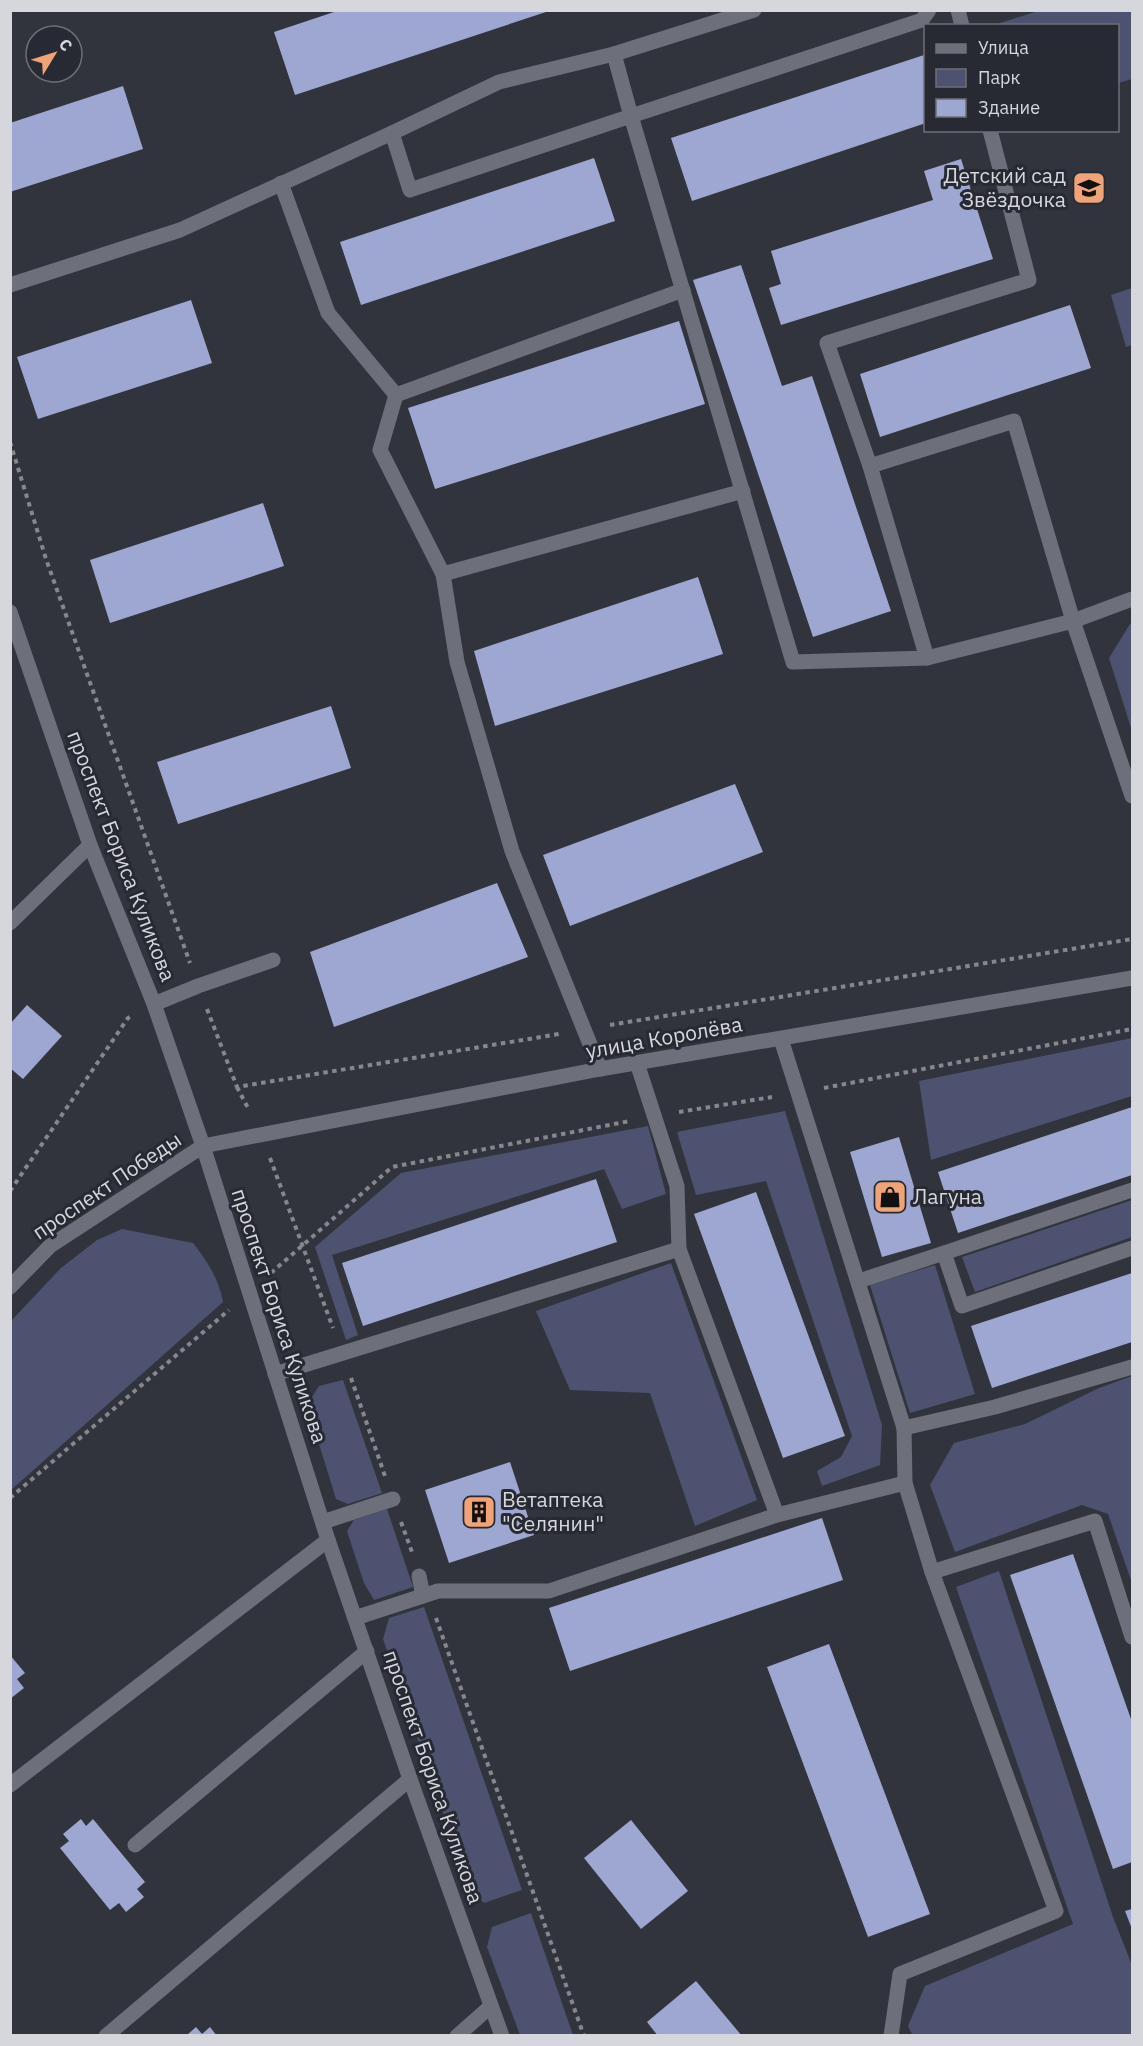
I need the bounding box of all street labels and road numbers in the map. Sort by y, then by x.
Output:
street label: проспект Бориса Куликова [61,726,183,985]
street label: улица Королёва [583,1009,744,1065]
street label: проспект Победы [26,1125,186,1245]
street label: проспект Бориса Куликова [225,1185,334,1447]
street label: проспект Бориса Куликова [377,1646,491,1907]

